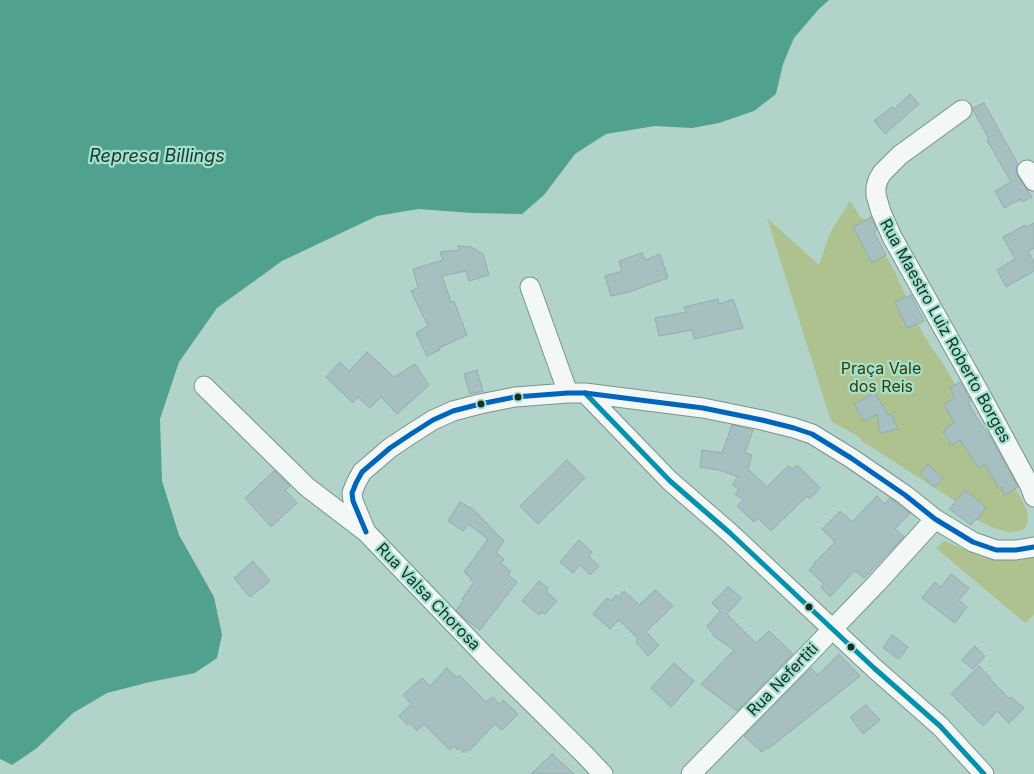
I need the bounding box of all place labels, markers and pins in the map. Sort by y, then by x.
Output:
unlabelled marker [513,392,523,402]
unlabelled marker [476,399,486,409]
unlabelled marker [804,602,814,612]
unlabelled marker [846,642,856,652]

